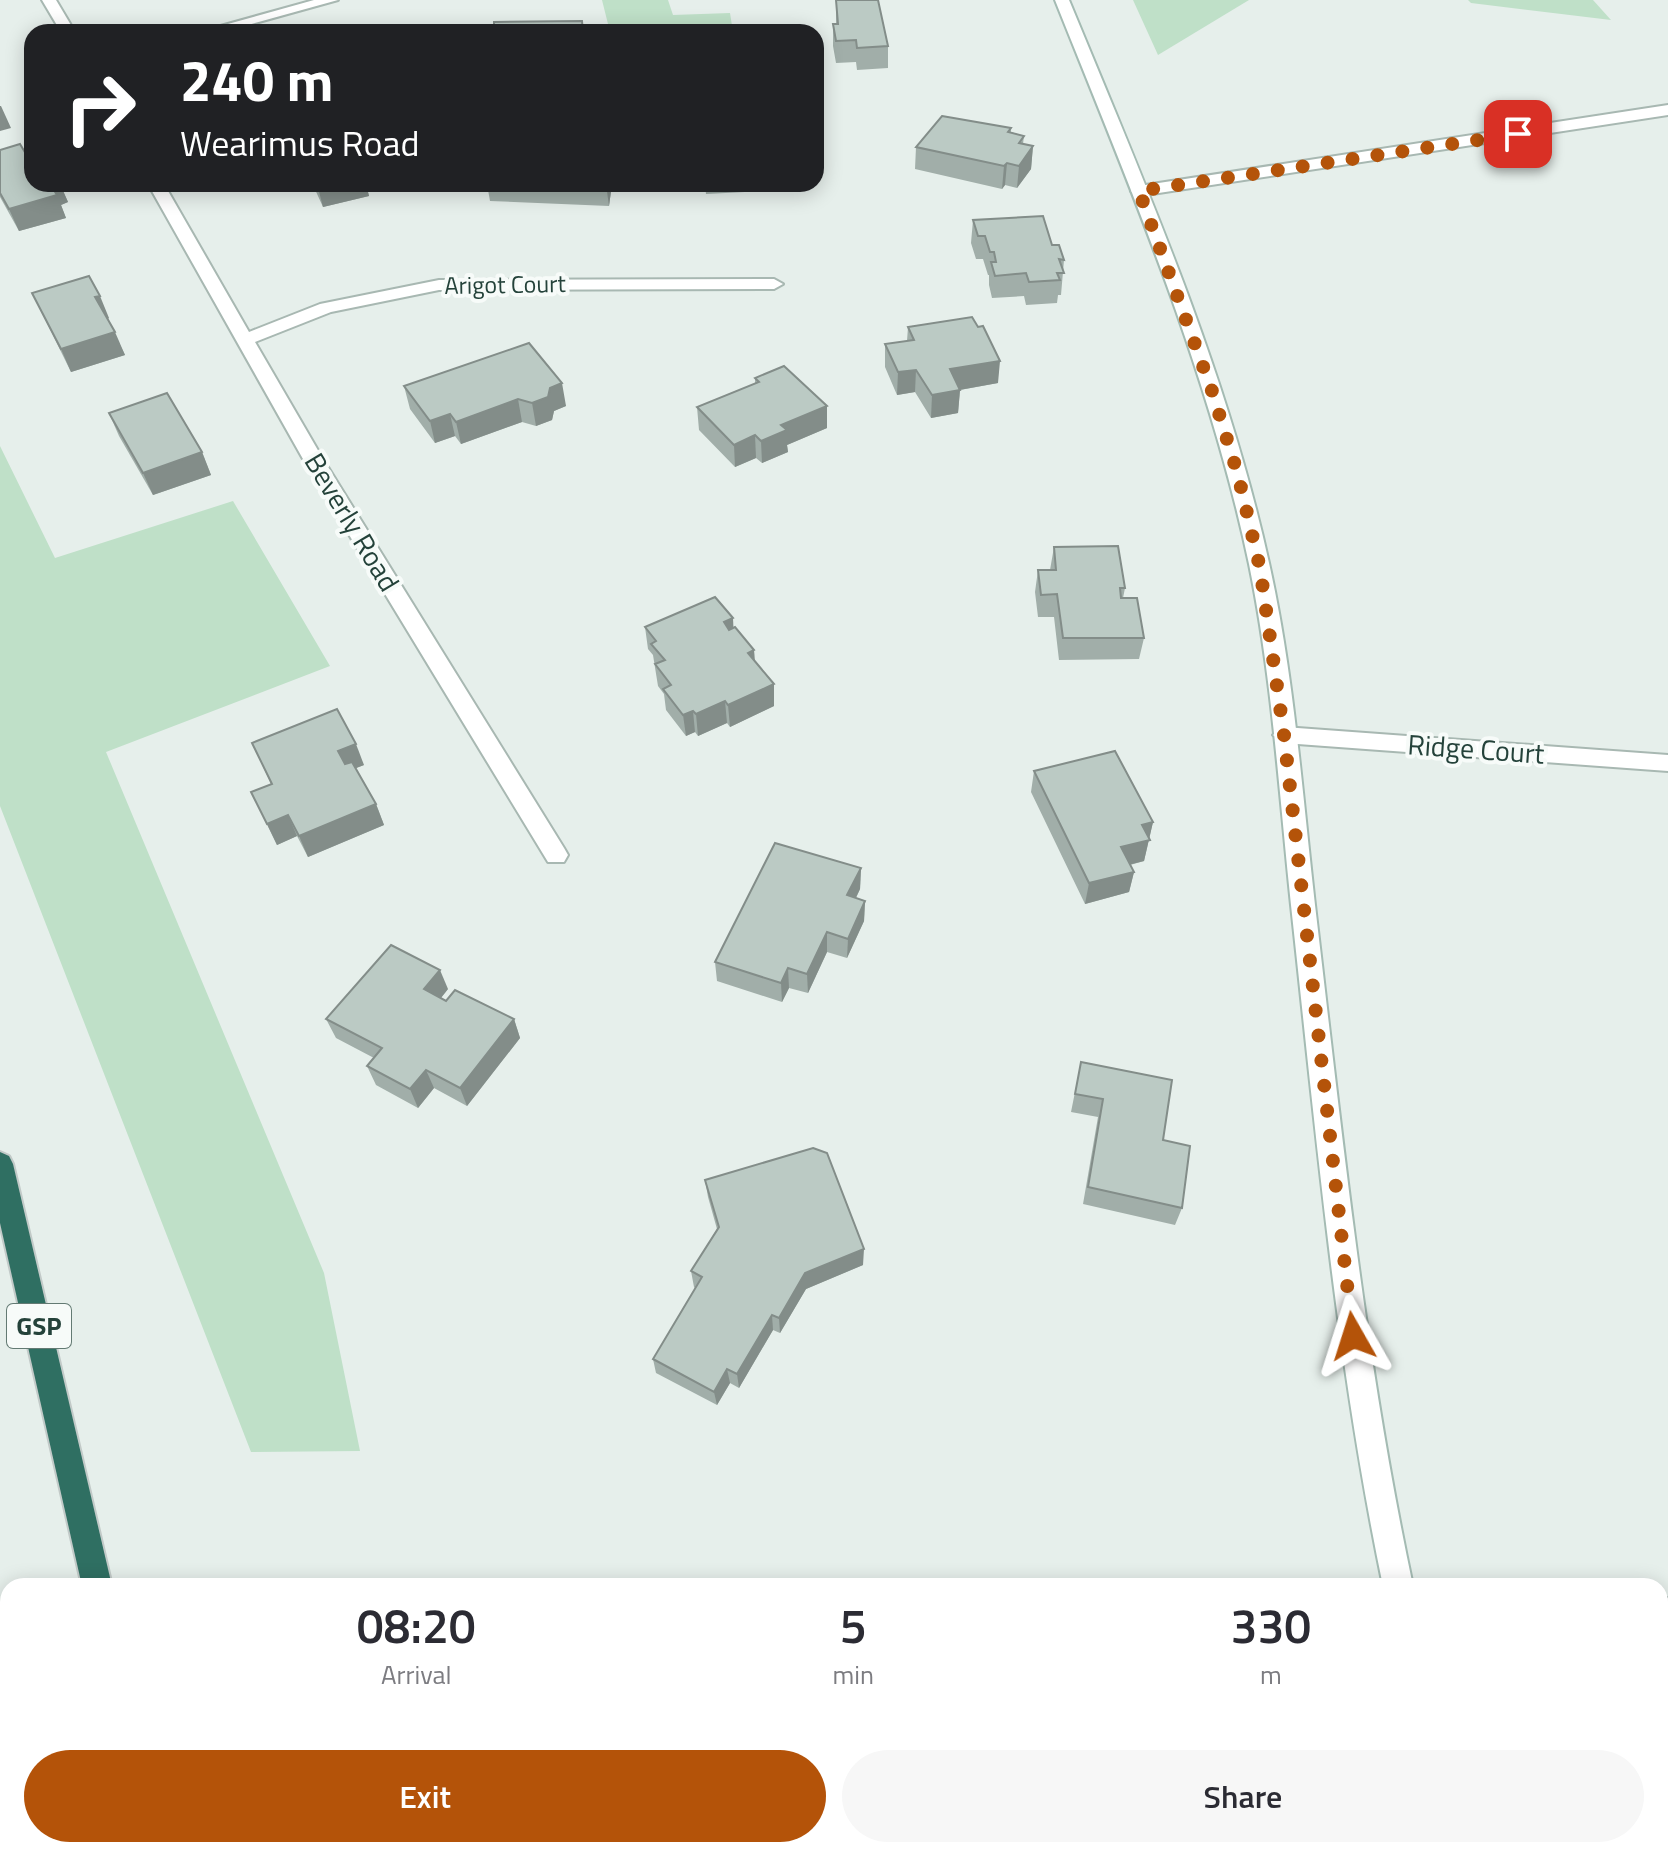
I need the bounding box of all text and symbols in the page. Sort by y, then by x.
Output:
text: 240 m [180,38,333,123]
icon: right [48,56,152,160]
pin [1484,100,1552,168]
icon: arrive [1496,112,1540,156]
text: Wearimus Road [180,115,420,170]
street label: Arigot Court [444,265,567,303]
street label: Beverly Road [294,444,411,599]
street label: Ridge Court [1406,722,1546,775]
position arrow [1311,1294,1395,1378]
road number: GSP [7,1304,71,1348]
text: 08:20 [357,1589,476,1662]
text: 5 [840,1589,867,1662]
text: 330 [1231,1589,1311,1662]
text: Arrival [381,1655,451,1694]
text: min [832,1655,874,1694]
text: m [1260,1655,1282,1694]
button: Exit [24,1750,826,1842]
button: Share [842,1750,1644,1842]

